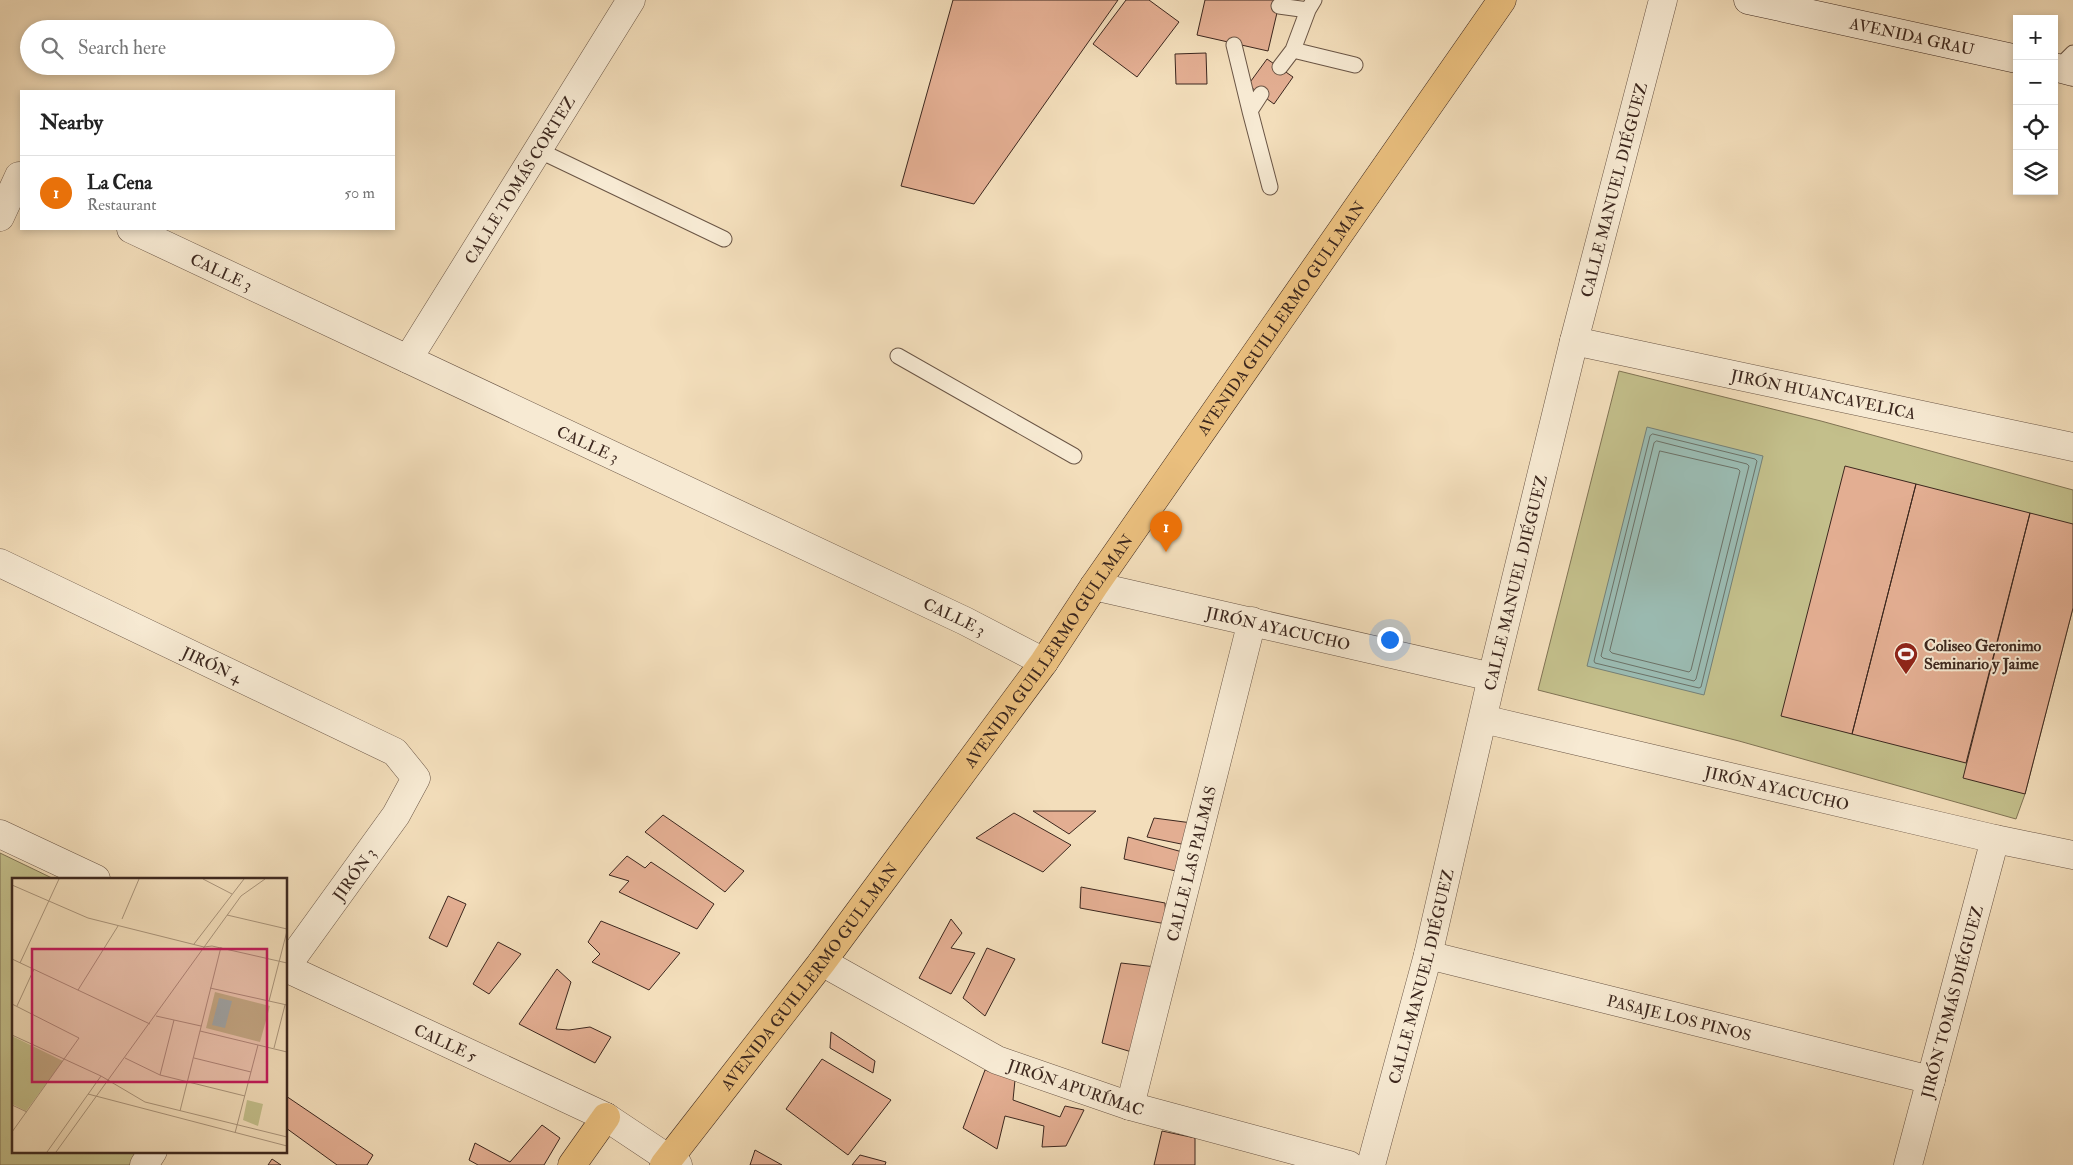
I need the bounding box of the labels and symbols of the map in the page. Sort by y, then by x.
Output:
street label: AVENIDA GRAU [1847,13,1977,60]
street label: CALLE MANUEL DIÉGUEZ [1577,81,1652,300]
street label: CALLE TOMÁS CORTEZ [461,93,580,268]
street label: AVENIDA GUILLERMO GULLMAN [1193,197,1370,440]
street label: CALLE 3 [187,249,255,296]
street label: JIRÓN HUANCAVELICA [1728,365,1918,424]
street label: CALLE 3 [553,422,622,468]
street label: CALLE MANUEL DIÉGUEZ [1480,473,1552,693]
pin: 1 [1150,511,1182,552]
street label: AVENIDA GUILLERMO GULLMAN [960,530,1138,773]
street label: CALLE 3 [920,594,988,641]
street label: JIRÓN AYACUCHO [1203,603,1352,655]
your location [1377,627,1403,653]
place label: Coliseo Geronimo Seminario y Jaime [1924,636,2042,675]
sports icon: Coliseo Geronimo Seminario y Jaime [1893,641,1919,675]
street label: JIRÓN 4 [177,642,246,689]
street label: JIRÓN AYACUCHO [1702,762,1851,815]
street label: CALLE LAS PALMAS [1163,784,1221,944]
street label: JIRÓN 3 [327,844,382,906]
street label: AVENIDA GUILLERMO GULLMAN [716,859,903,1095]
street label: CALLE MANUEL DIÉGUEZ [1384,867,1458,1086]
inset map [12,878,288,1152]
street label: JIRÓN TOMÁS DIÉGUEZ [1917,903,1988,1102]
street label: PASAJE LOS PINOS [1605,991,1753,1046]
street label: CALLE 5 [411,1020,480,1066]
street label: JIRÓN APURÍMAC [1004,1055,1146,1120]

